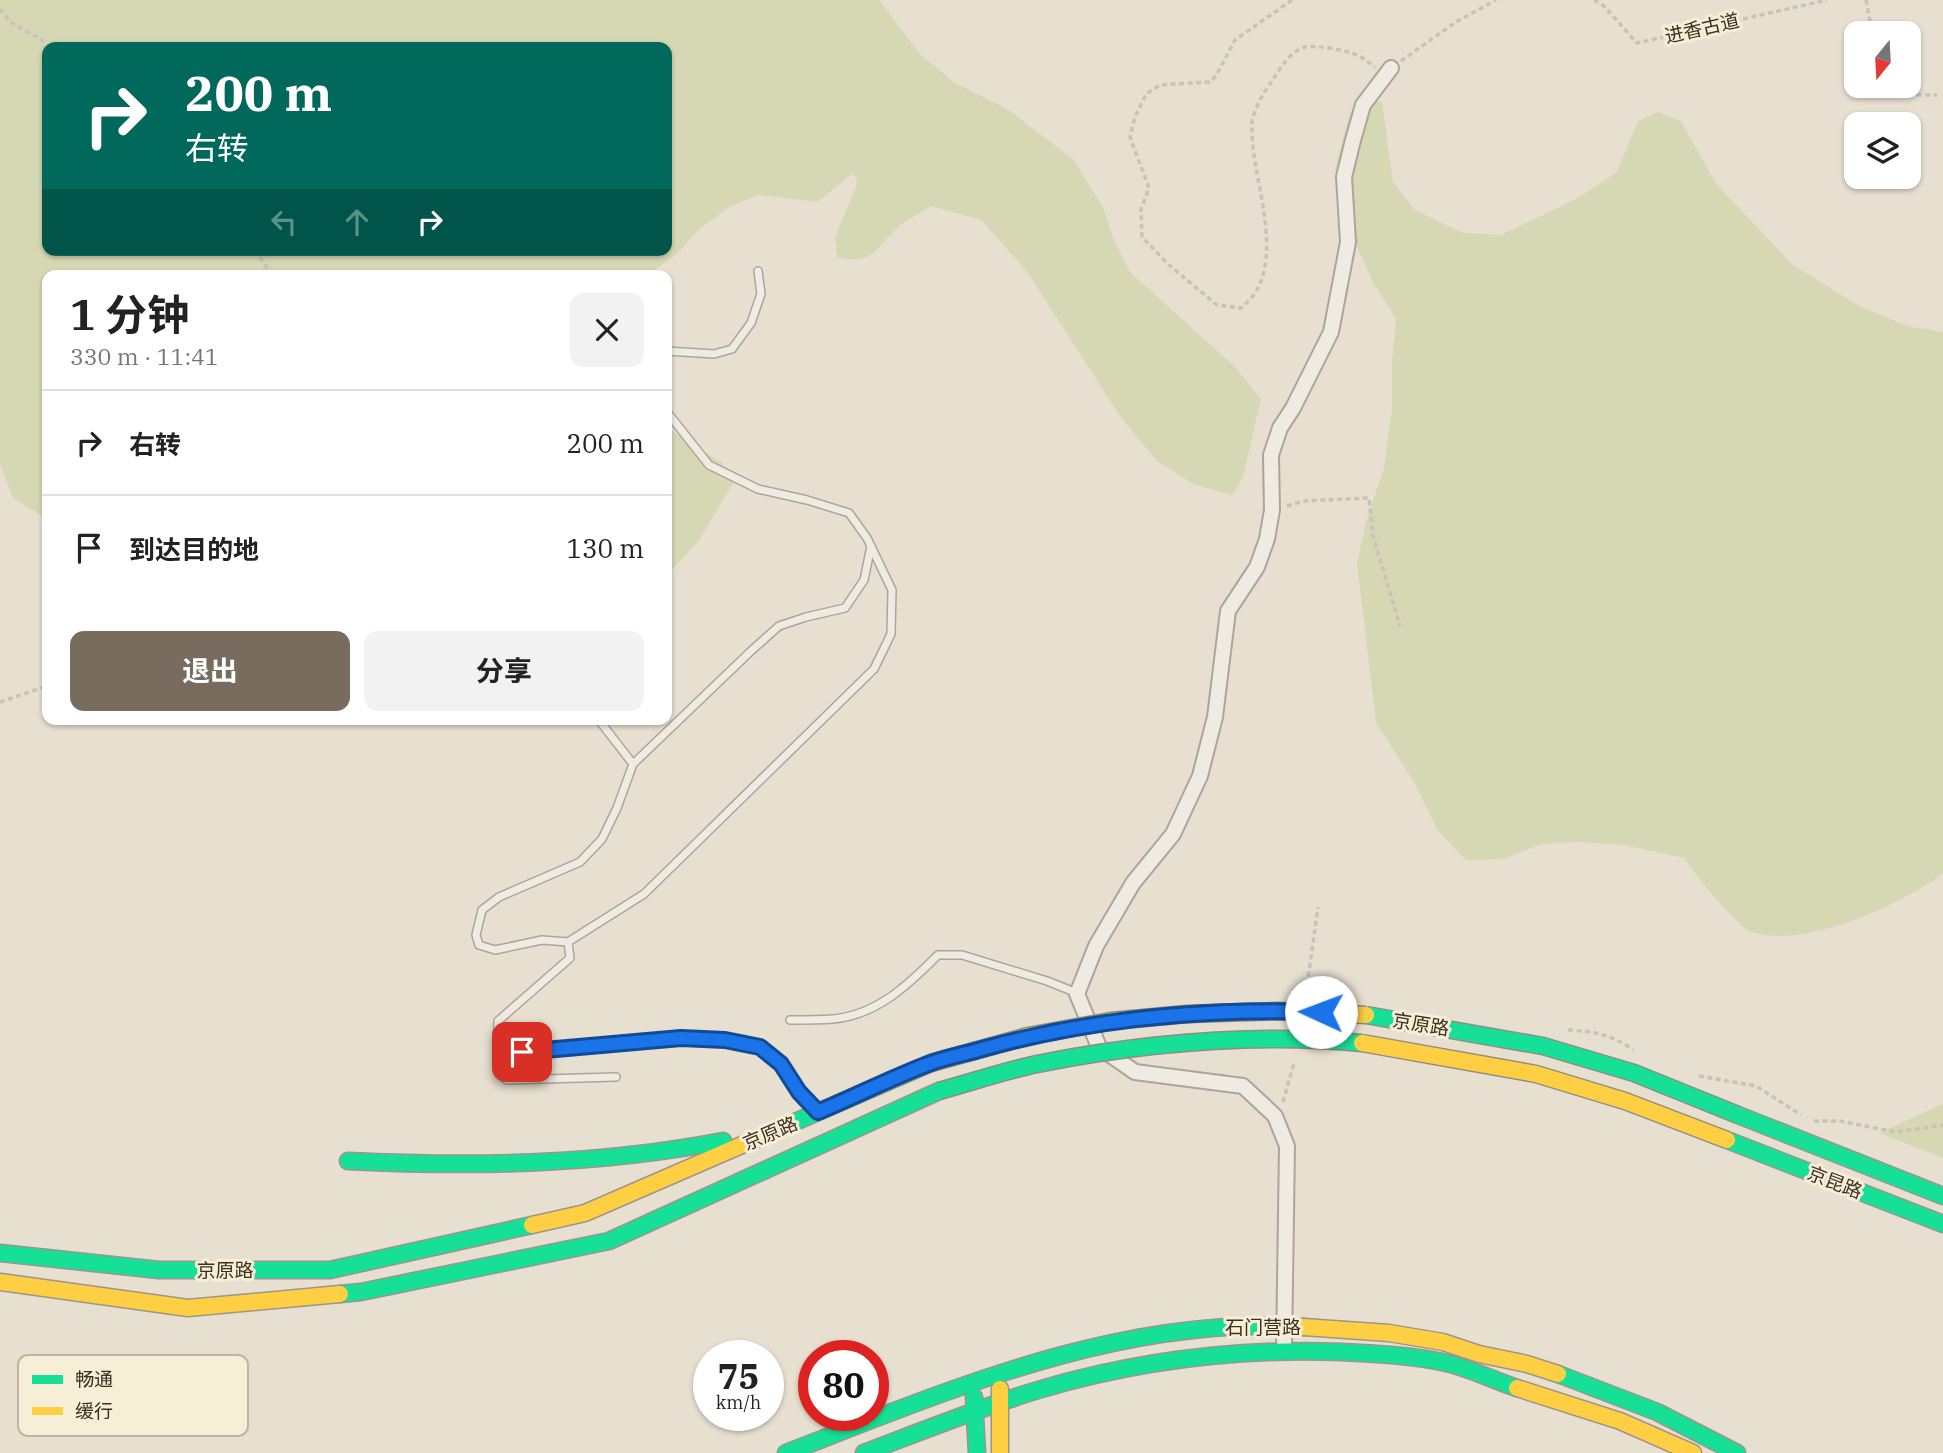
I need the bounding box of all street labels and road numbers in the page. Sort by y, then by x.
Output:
street label: 进香古道 [1662,8,1742,48]
street label: 京原路 [1391,1008,1451,1040]
street label: 京原路 [739,1111,801,1155]
street label: 京昆路 [1804,1161,1866,1203]
street label: 京原路 [196,1258,254,1282]
street label: 石门营路 [1225,1315,1301,1339]

